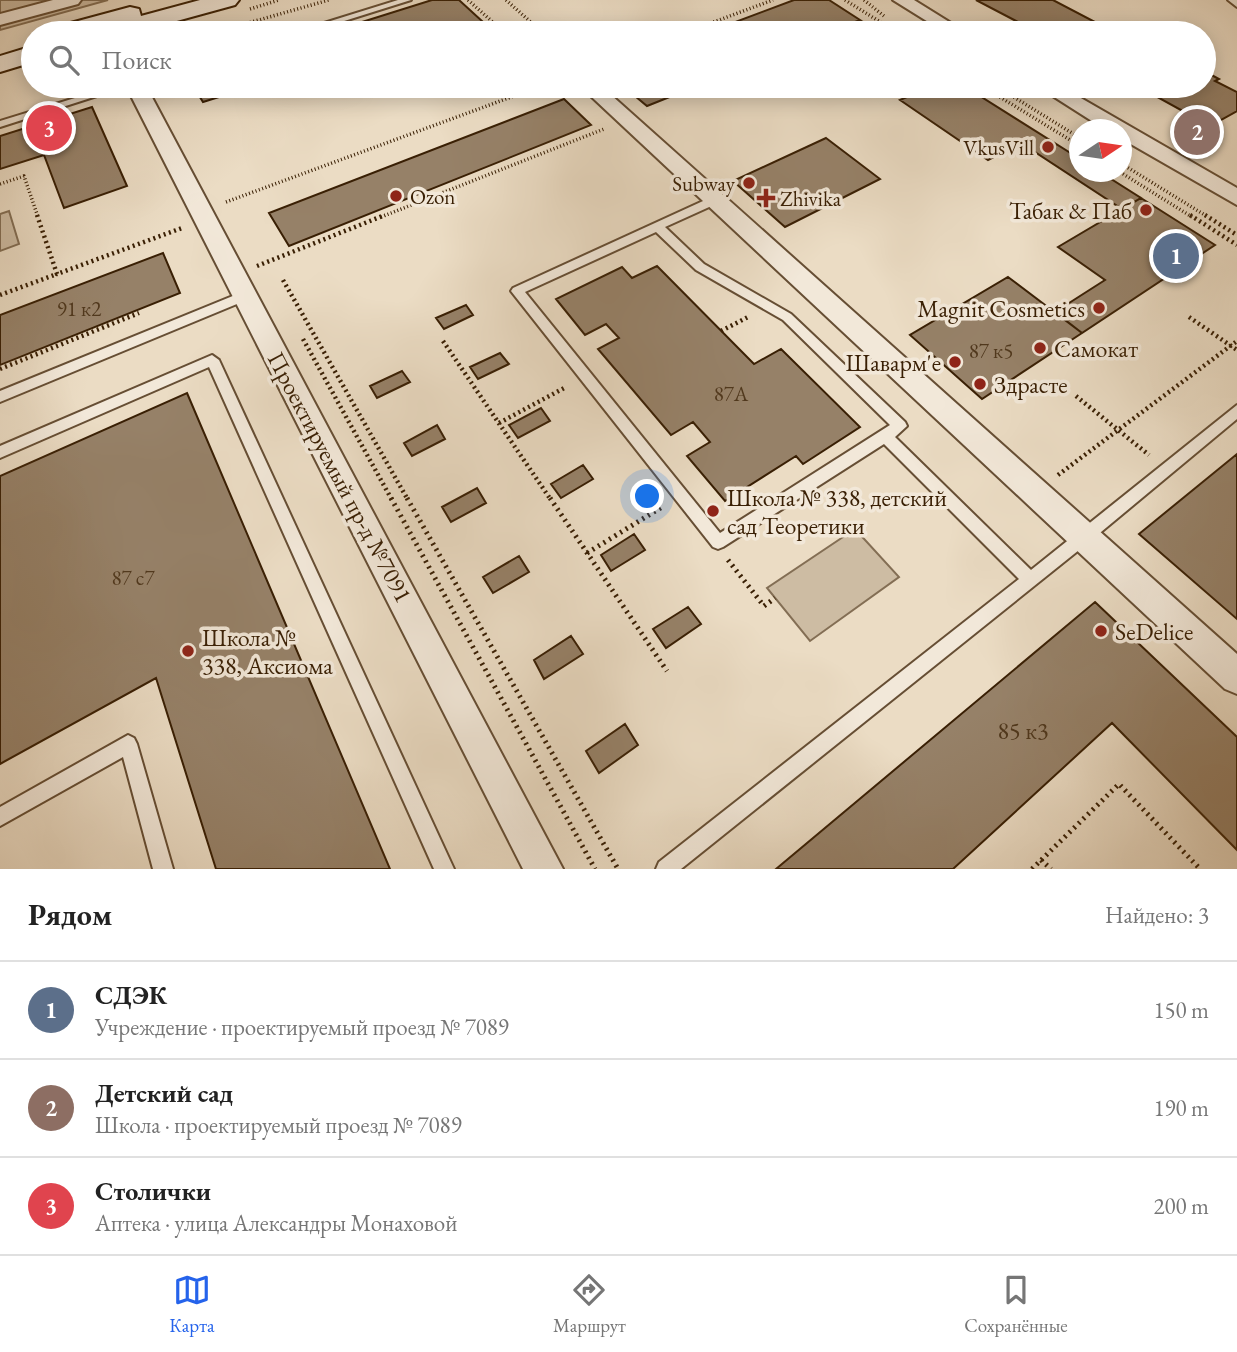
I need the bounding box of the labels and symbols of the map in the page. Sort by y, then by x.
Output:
pin: 3 [26,102,72,154]
pin: 2 [1174,106,1220,158]
north arrow [1069,119,1132,182]
place label: VkusVill [963,134,1034,161]
marker: VkusVill [1040,139,1056,155]
place label: Subway [672,170,736,197]
marker: Subway [741,175,757,191]
place label: Ozon [410,183,455,210]
place label: Zhivika [780,185,842,212]
marker: Ozon [388,188,404,204]
marker: Zhivika [758,190,774,206]
place label: Табак & Паб [1009,195,1132,226]
marker: Табак & Паб [1138,202,1154,218]
pin: 1 [1153,230,1199,282]
place label: Magnit Cosmetics [917,293,1085,324]
house number: 91 к2 [57,295,101,322]
marker: Magnit Cosmetics [1091,300,1107,316]
place label: Самокат [1054,333,1138,364]
house number: 87 к5 [969,337,1013,364]
marker: Самокат [1032,340,1048,356]
street label: Проектируемый пр-д №7091 [261,346,419,608]
place label: Шаварм'е [845,347,941,378]
marker: Шаварм'е [947,354,963,370]
place label: Здрасте [994,369,1068,400]
marker: Здрасте [972,376,988,392]
house number: 87А [714,380,749,407]
your location [630,479,664,513]
place label: Школа № 338, детский сад Теоретики [727,482,947,541]
marker: Школа № 338, детский сад Теоретики [705,503,721,519]
house number: 87 с7 [112,564,155,591]
place label: SeDelice [1115,616,1193,647]
place label: Школа № 338, Аксиома [202,622,333,681]
marker: SeDelice [1093,623,1109,639]
marker: Школа № 338, Аксиома [180,643,196,659]
house number: 85 к3 [998,715,1048,746]

